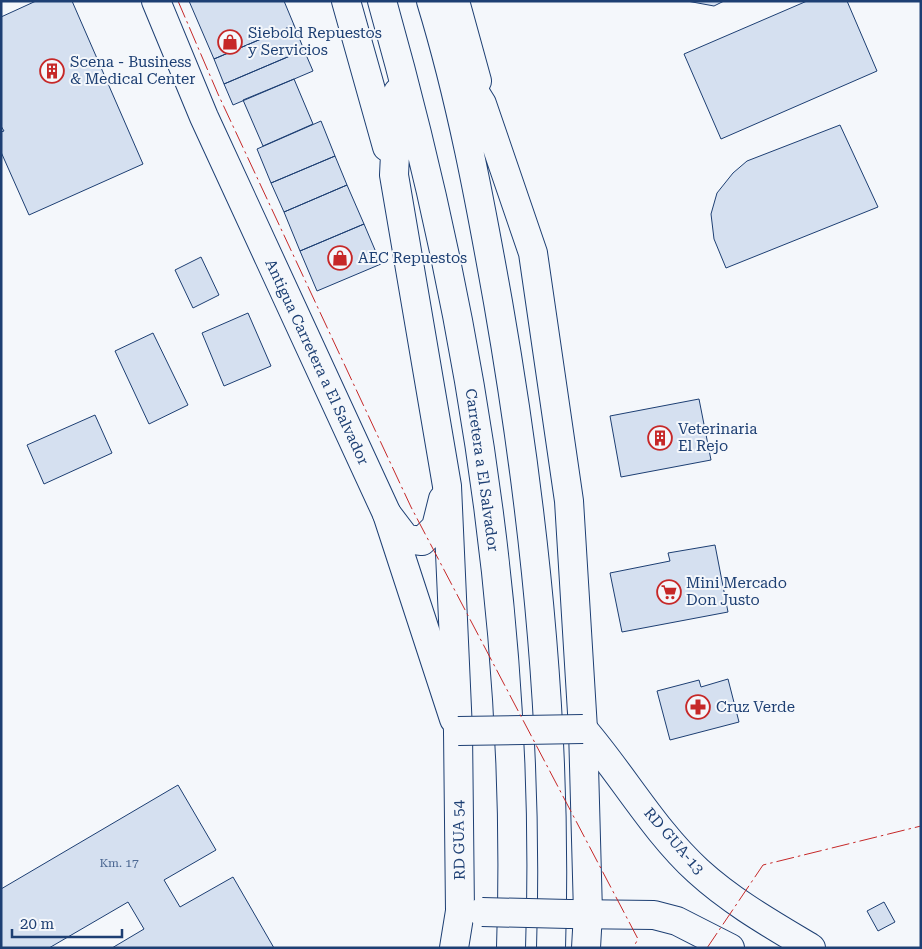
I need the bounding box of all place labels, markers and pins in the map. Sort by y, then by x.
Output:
place label: Siebold Repuestos y Servicios [248,24,382,59]
shop icon: Siebold Repuestos y Servicios [217,29,243,55]
place label: Scena - Business & Medical Center [70,53,195,88]
building icon: Scena - Business & Medical Center [39,58,65,84]
shop icon: AEC Repuestos [327,245,353,271]
place label: AEC Repuestos [358,249,467,267]
place label: Veterinaria El Rejo [678,420,757,455]
building icon: Veterinaria El Rejo [647,425,673,451]
place label: Mini Mercado Don Justo [686,574,787,609]
supermarket icon: Mini Mercado Don Justo [656,579,682,605]
pharmacy icon: Cruz Verde [685,694,711,720]
place label: Cruz Verde [716,698,795,716]

